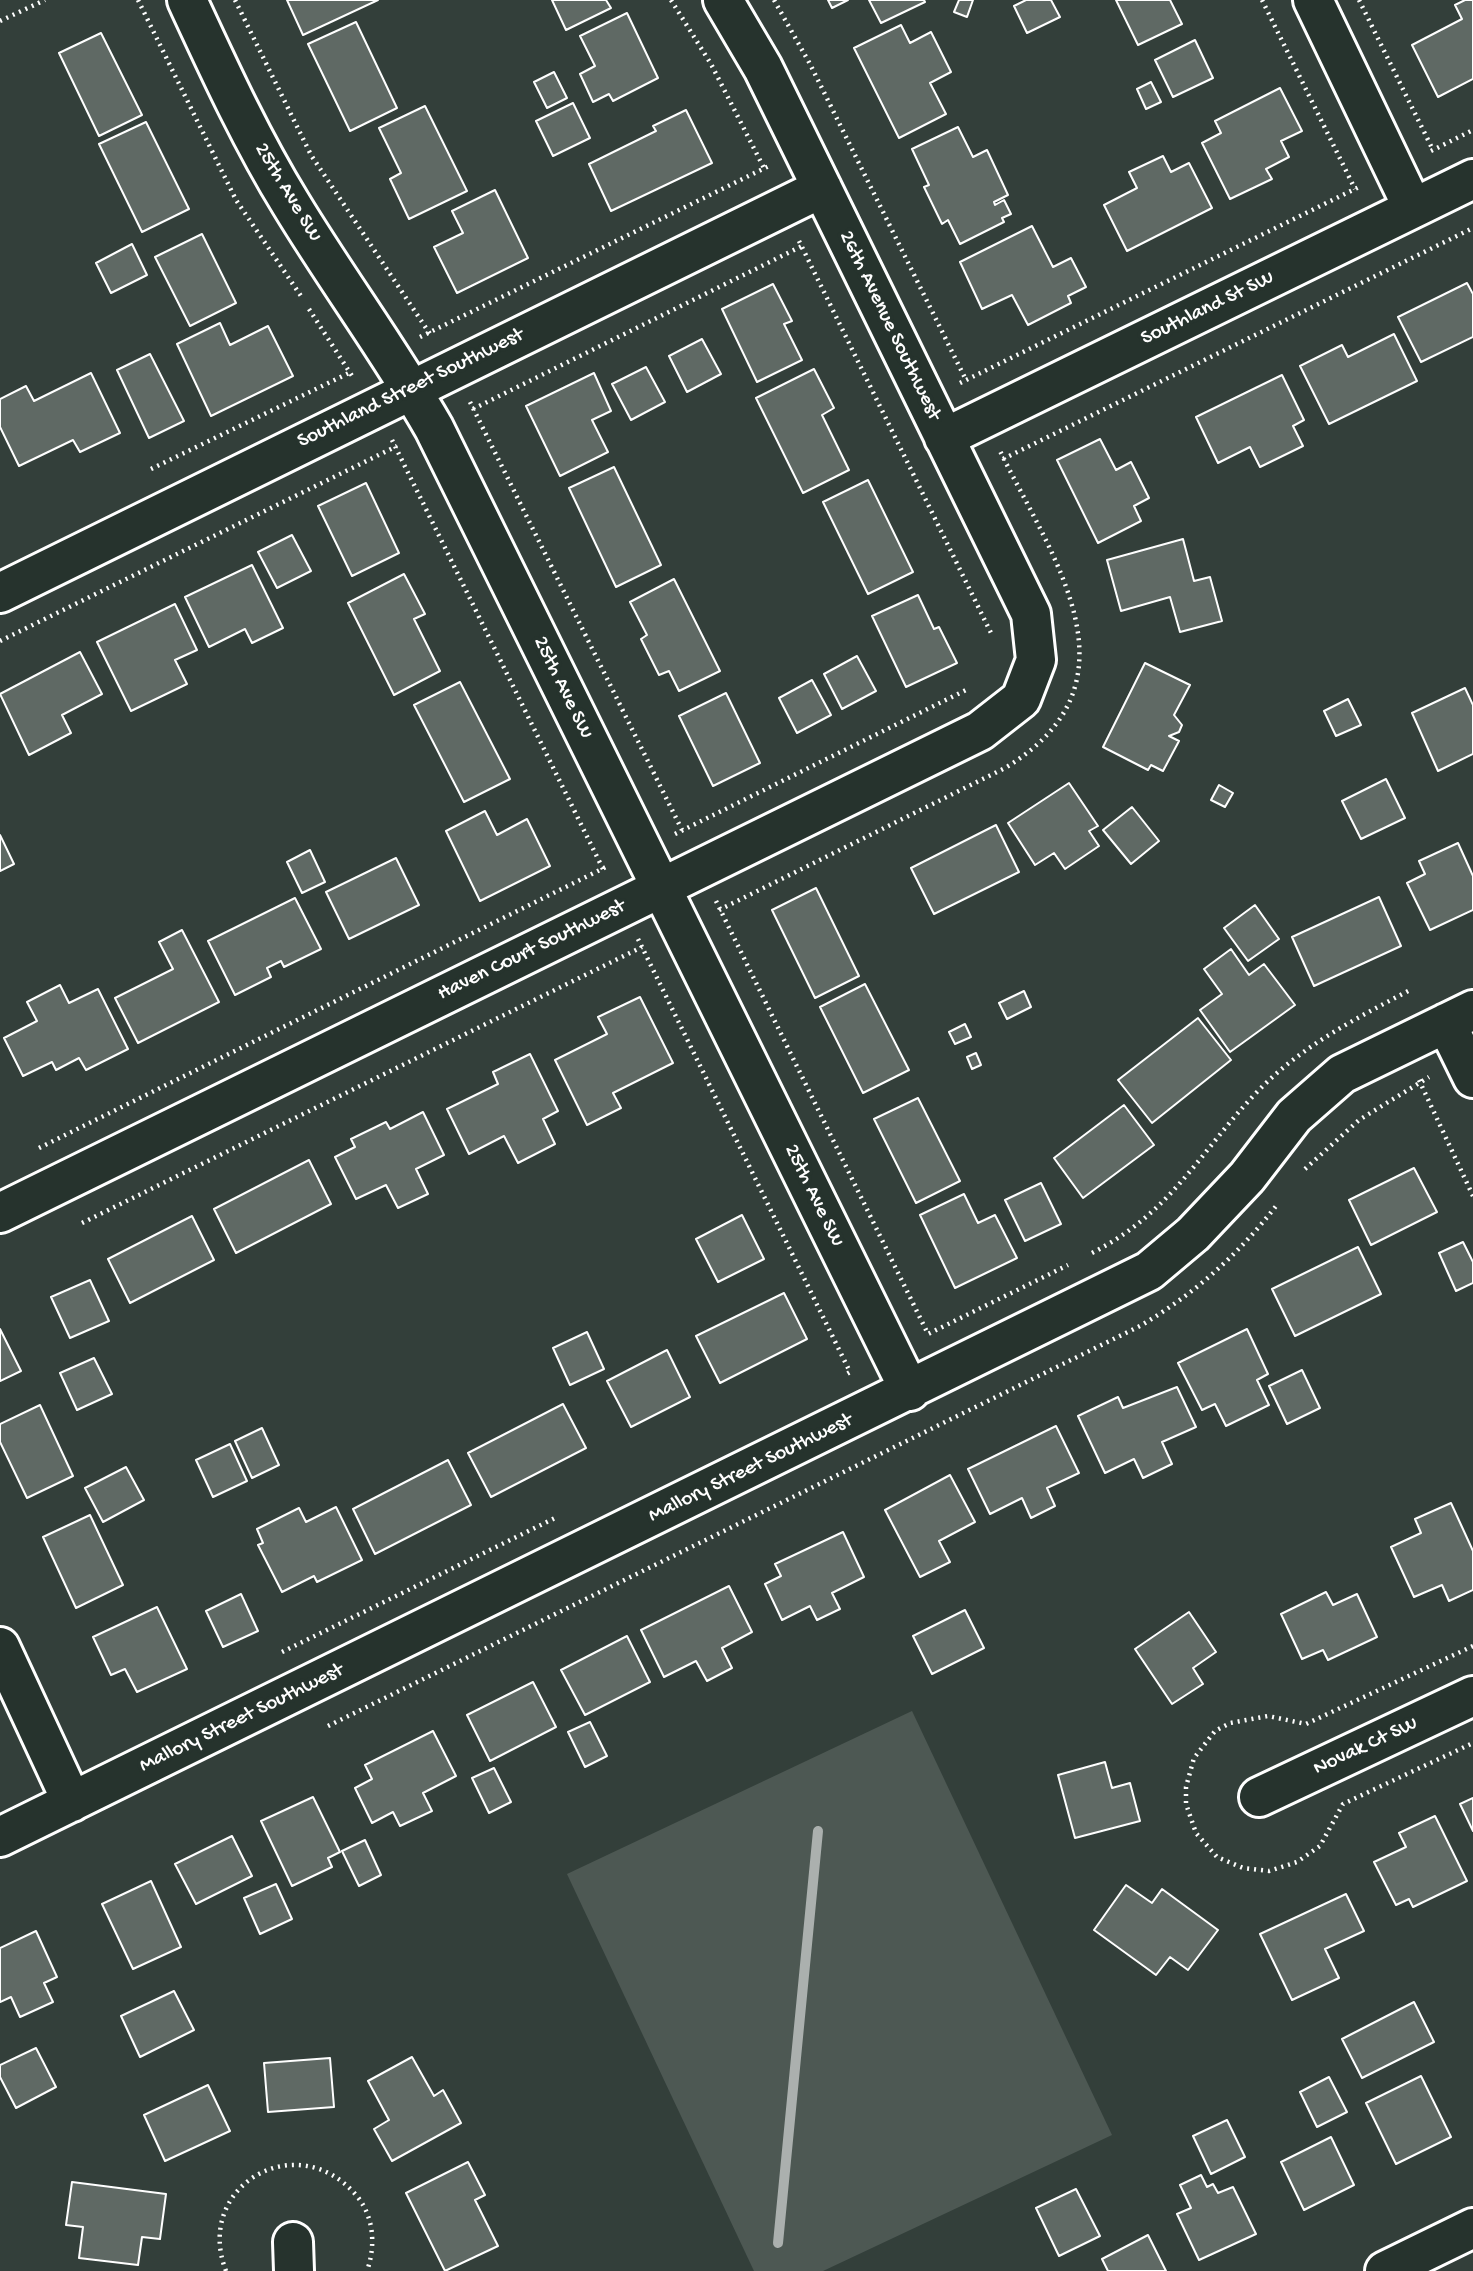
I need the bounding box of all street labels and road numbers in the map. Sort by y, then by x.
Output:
street label: 25th Ave SW [248,139,326,247]
street label: 26th Avenue Southwest [832,227,946,425]
street label: Southland St SW [1137,266,1279,352]
street label: Southland Street Southwest [294,323,528,455]
street label: 25th Ave SW [526,632,598,744]
street label: Haven Court Southwest [434,895,630,1007]
street label: 25th Ave SW [777,1140,849,1252]
street label: Mallory Street Southwest [645,1409,857,1529]
street label: Mallory Street Southwest [136,1659,348,1779]
street label: Novak Ct SW [1310,1712,1422,1782]

